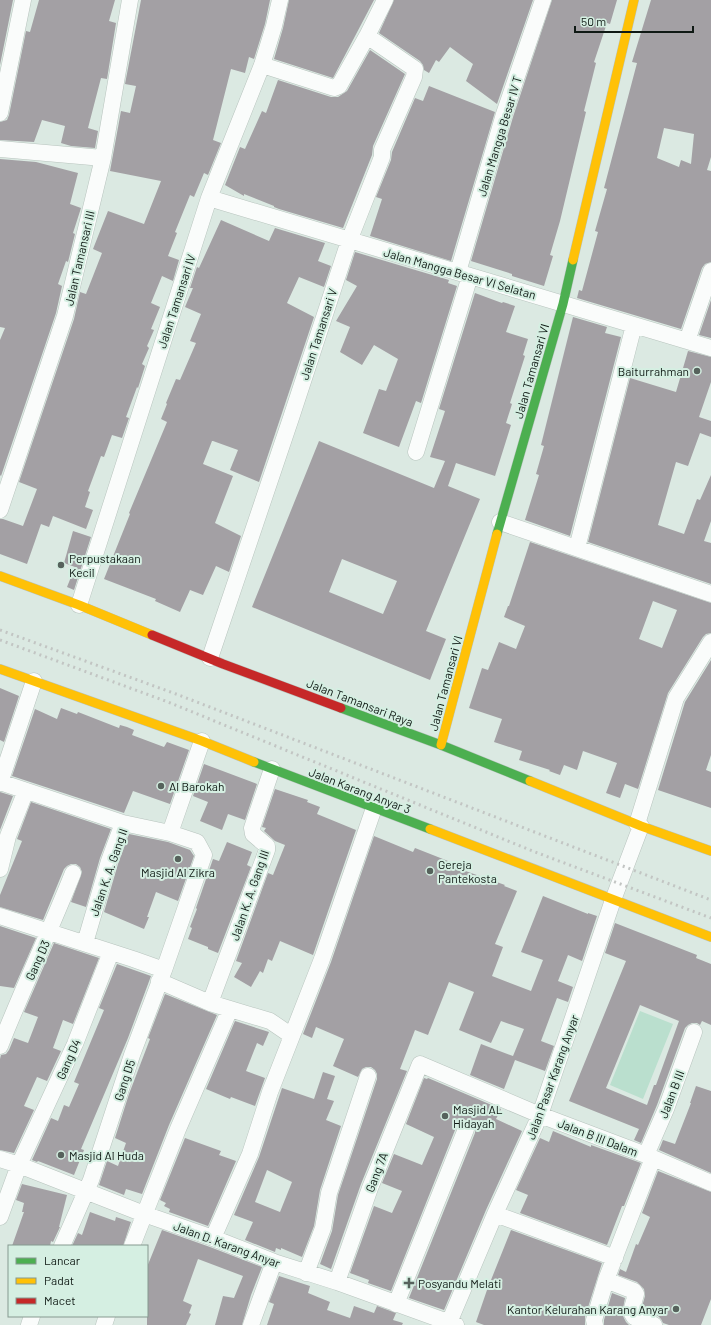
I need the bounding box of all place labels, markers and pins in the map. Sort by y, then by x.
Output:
place label: Baiturrahman [618,364,689,378]
marker: Baiturrahman [692,366,702,376]
place label: Perpustakaan Kecil [69,551,141,579]
marker: Perpustakaan Kecil [56,560,66,570]
place label: Al Barokah [169,779,224,793]
marker: Al Barokah [156,781,166,791]
marker: Masjid Al Zikra [173,854,183,864]
place label: Gereja Pantekosta [438,857,497,885]
place label: Masjid Al Zikra [141,865,215,879]
marker: Gereja Pantekosta [425,866,435,876]
place label: Masjid AL Hidayah [453,1102,503,1130]
marker: Masjid AL Hidayah [440,1111,450,1121]
place label: Masjid Al Huda [69,1148,144,1162]
marker: Masjid Al Huda [56,1150,66,1160]
place label: Posyandu Melati [418,1276,501,1290]
marker: Posyandu Melati [403,1277,415,1289]
place label: Kantor Kelurahan Karang Anyar [507,1302,669,1316]
marker: Kantor Kelurahan Karang Anyar [671,1304,681,1314]

